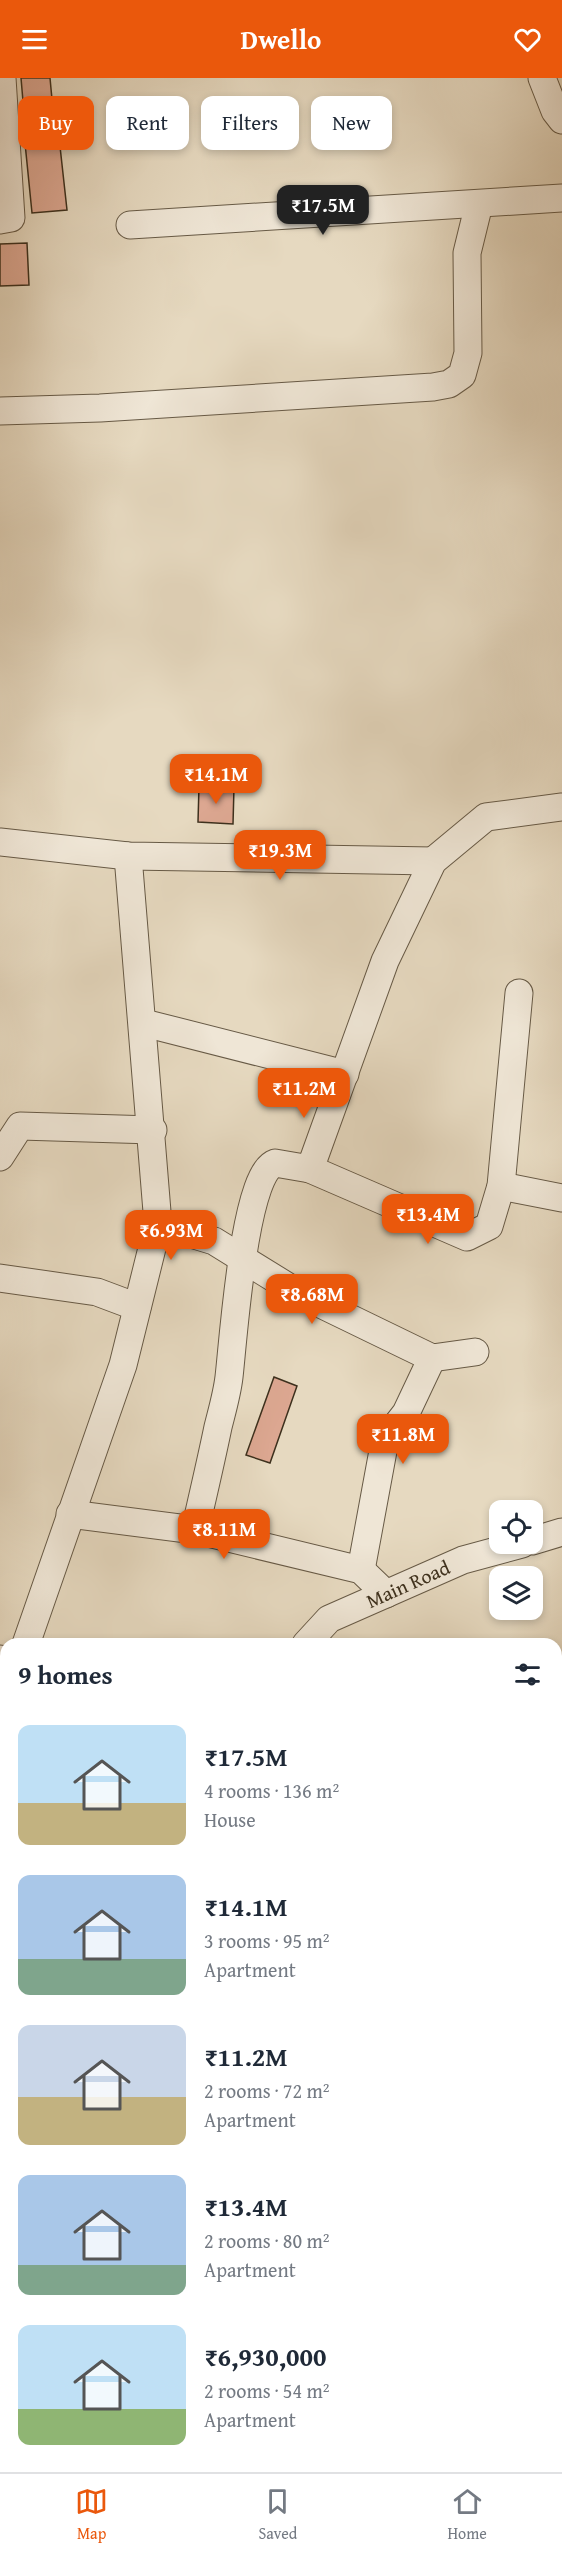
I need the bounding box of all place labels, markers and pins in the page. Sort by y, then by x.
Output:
pin: ₹17.5M [274,185,372,236]
pin: ₹14.1M [167,754,265,805]
pin: ₹19.3M [231,830,329,881]
pin: ₹11.2M [255,1068,353,1119]
pin: ₹13.4M [379,1194,477,1245]
pin: ₹6.93M [122,1210,220,1261]
pin: ₹8.68M [263,1274,361,1325]
pin: ₹11.8M [354,1414,452,1465]
pin: ₹8.11M [175,1509,273,1560]

